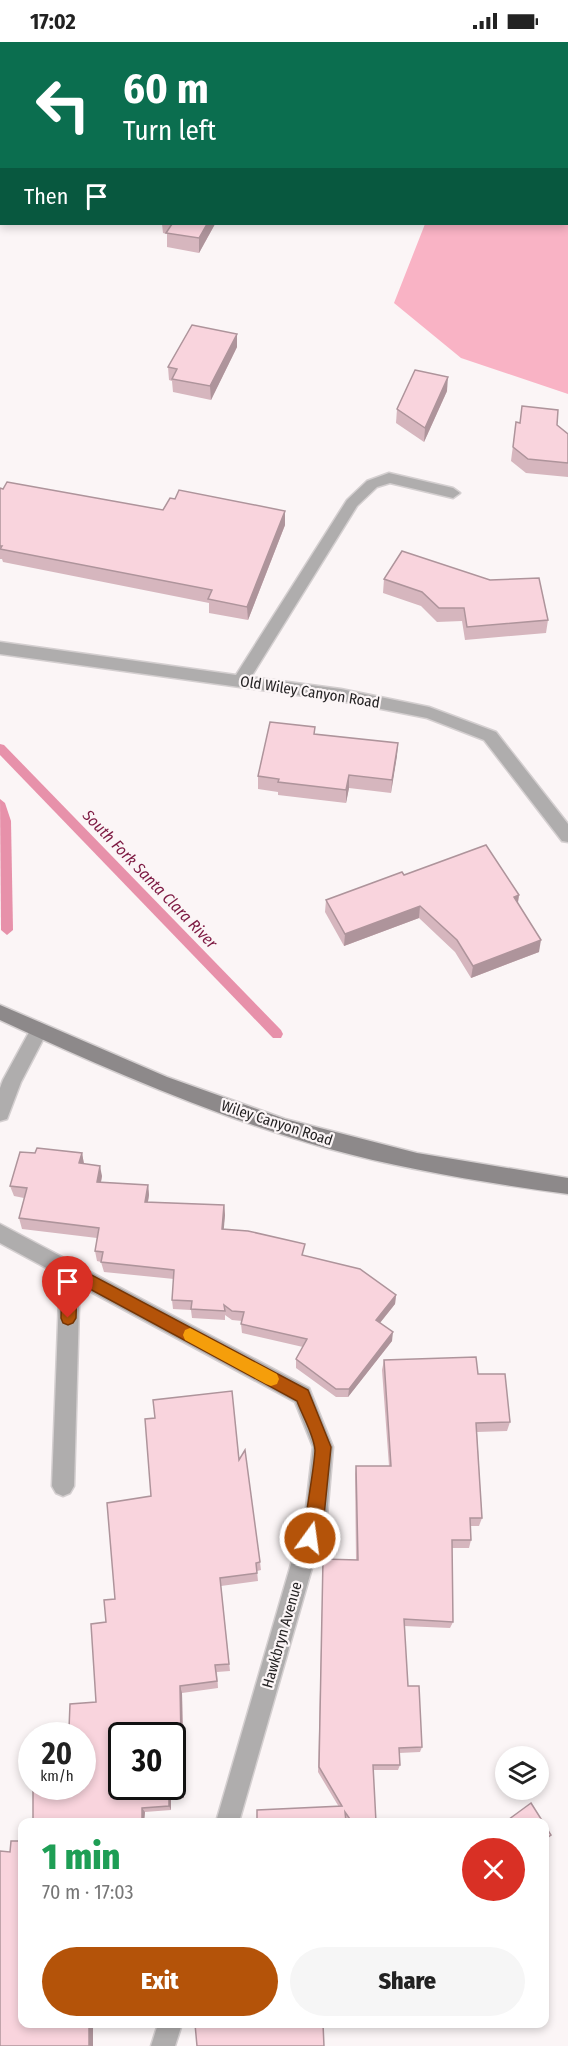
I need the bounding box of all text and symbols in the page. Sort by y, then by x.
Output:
text: 17:02 [30,8,76,35]
text: 60 m [123,64,209,114]
icon: left [24,66,102,144]
text: Turn left [123,115,216,147]
icon: arrive [80,180,113,213]
text: Then [24,183,68,210]
street label: Old Wiley Canyon Road [239,672,381,712]
water label: South Fork Santa Clara River [78,805,222,953]
street label: Wiley Canyon Road [219,1096,335,1150]
pin [42,1256,93,1318]
icon: arrive [51,1265,84,1298]
position arrow [278,1506,342,1570]
street label: Hawkbryn Avenue [258,1580,306,1690]
speed limit sign: 30 [108,1722,186,1800]
text: 20 [42,1736,72,1772]
map controls [495,1746,549,1800]
button: layers [495,1746,549,1800]
text: km/h [40,1767,74,1785]
text: 1 min [42,1835,120,1879]
button: close [462,1838,525,1901]
text: 70 m · 17:03 [42,1880,133,1904]
button: Exit [42,1947,278,2016]
button: Share [290,1947,525,2016]

